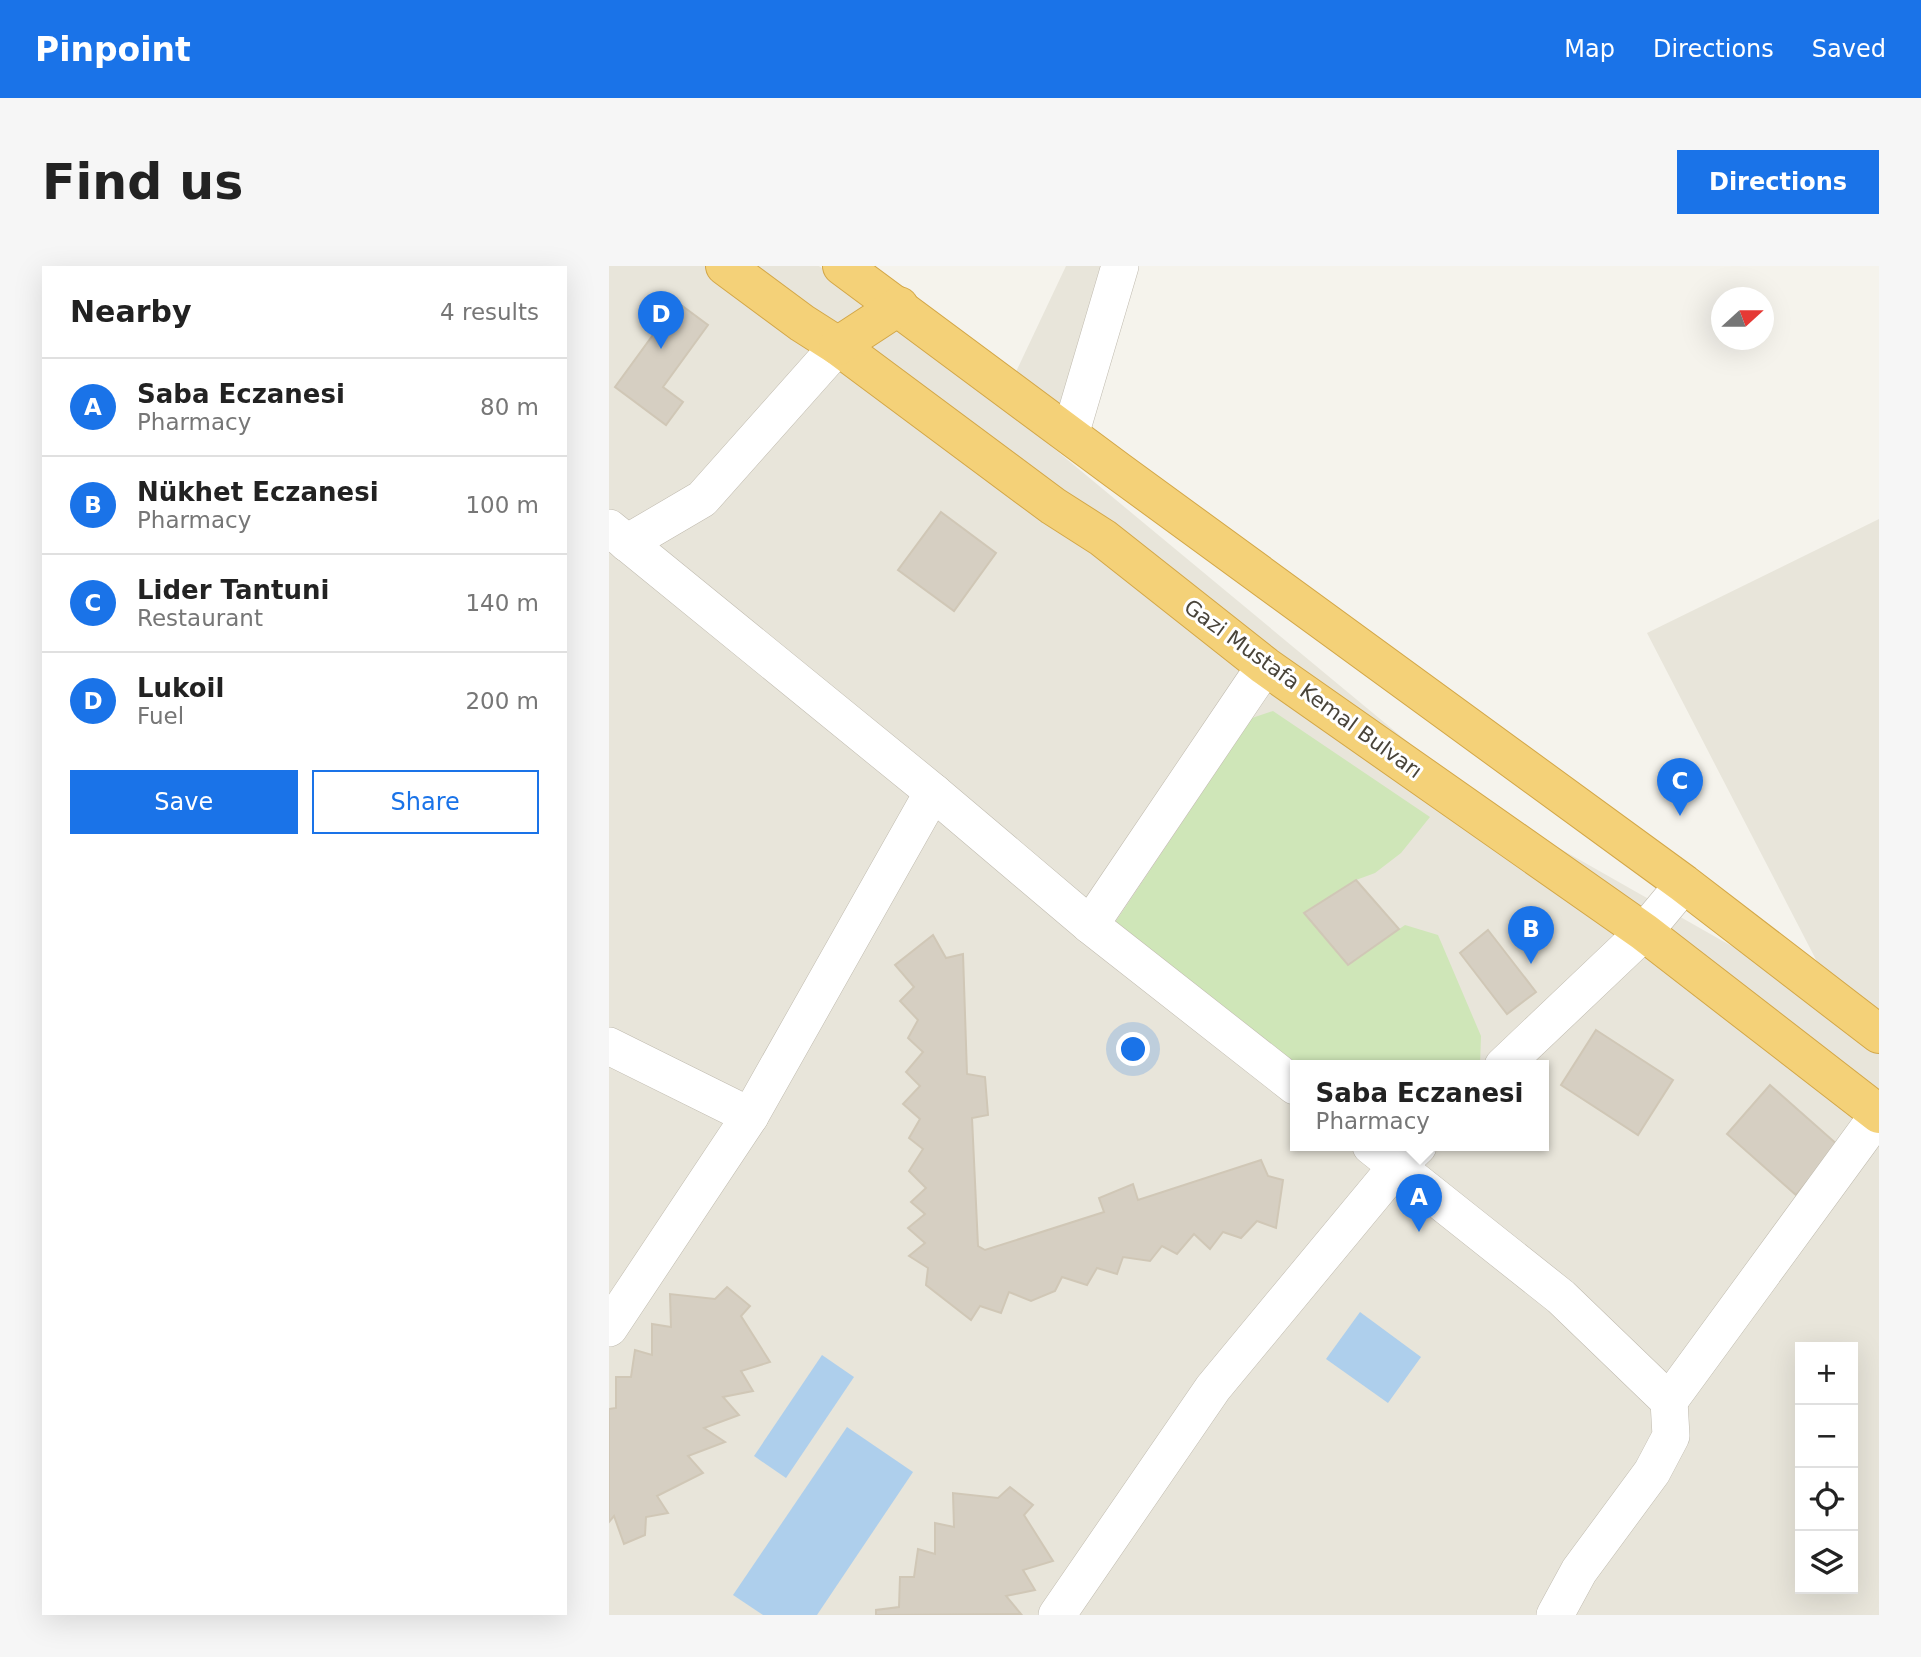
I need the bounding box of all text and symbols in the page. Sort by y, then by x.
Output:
text: Pinpoint [35,30,191,69]
text: Map [1564,35,1615,63]
text: Directions [1653,35,1774,63]
text: Saved [1812,35,1886,63]
button: Directions [1677,150,1879,214]
text: Find us [42,154,243,211]
north arrow [1711,287,1774,350]
pin: D [638,291,684,349]
text: Nearby [70,294,192,329]
text: 4 results [440,299,539,325]
text: Saba Eczanesi [137,379,345,409]
text: A [84,394,102,420]
text: 80 m [480,394,539,420]
text: Pharmacy [137,409,251,435]
text: Nükhet Eczanesi [137,477,379,507]
text: B [84,492,102,518]
text: 100 m [465,492,539,518]
text: Pharmacy [137,507,251,533]
text: Lider Tantuni [137,575,329,605]
text: C [85,590,101,616]
text: 140 m [465,590,539,616]
street label: Gazi Mustafa Kemal Bulvarı [1179,595,1427,783]
text: Restaurant [137,605,263,631]
text: Lukoil [137,673,224,703]
text: D [83,688,103,714]
text: 200 m [465,688,539,714]
text: Fuel [137,703,184,729]
pin: C [1657,758,1703,816]
button: Save [70,770,298,834]
button: Share [312,770,539,834]
pin: B [1508,906,1554,964]
your location [1116,1032,1150,1066]
popup [1290,1060,1549,1151]
text: Saba Eczanesi [1316,1078,1523,1108]
text: Pharmacy [1316,1108,1430,1134]
pin: A [1396,1174,1442,1232]
map controls [1795,1342,1858,1594]
button: + [1795,1342,1858,1405]
button: − [1795,1405,1858,1468]
button: locate [1795,1468,1858,1531]
button: layers [1795,1531,1858,1594]

